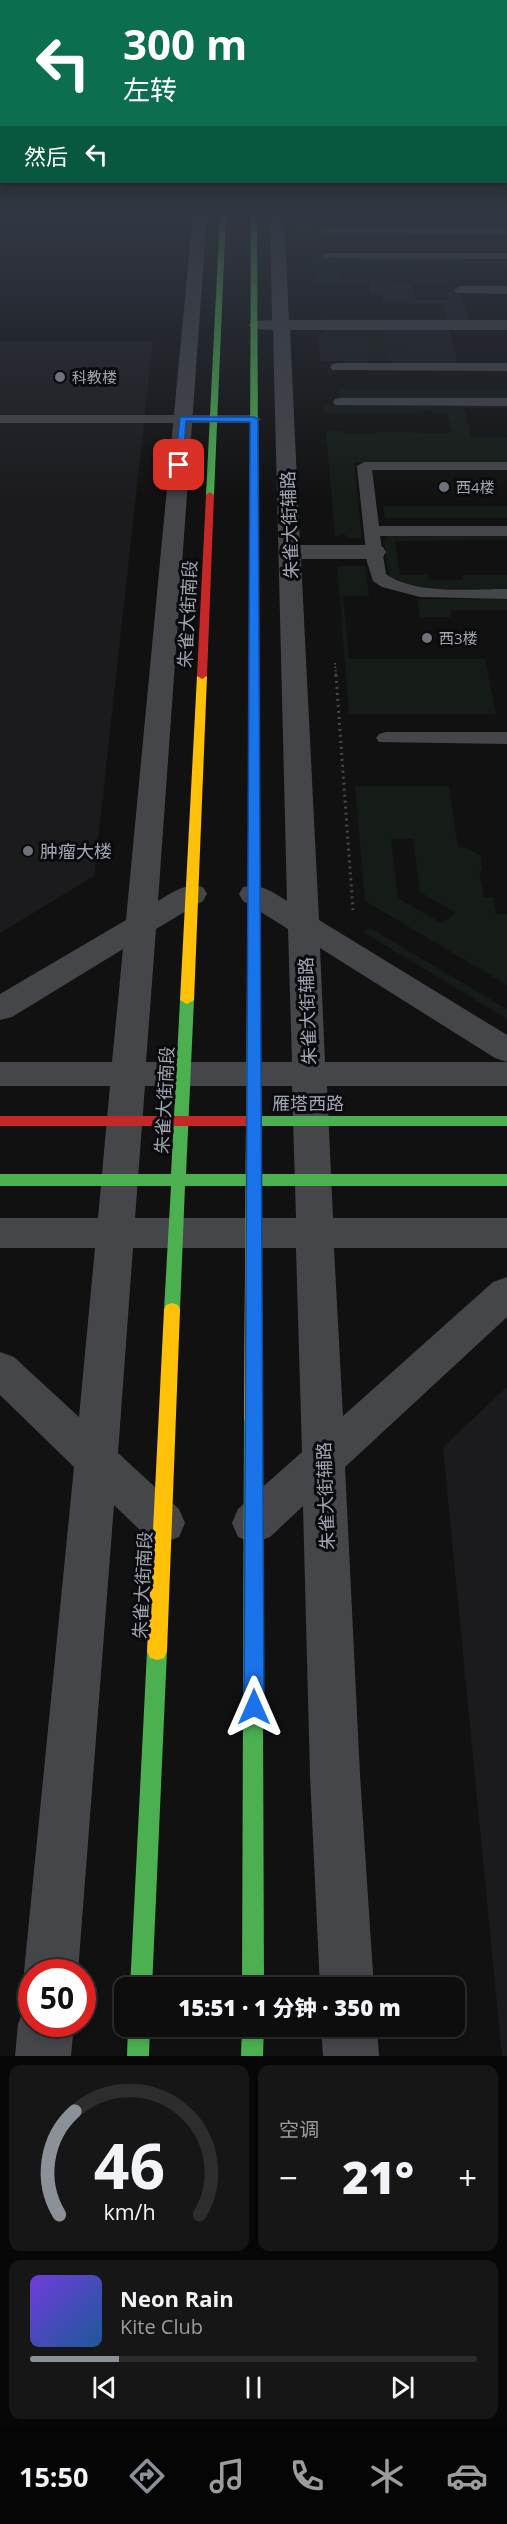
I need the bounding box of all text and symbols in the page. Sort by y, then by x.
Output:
text: 300 m [123,15,247,72]
icon: left [24,24,102,102]
text: 左转 [123,71,177,108]
icon: left [80,138,113,171]
text: 然后 [24,141,68,171]
place label: 科教楼 [72,367,117,387]
marker: 科教楼 [53,370,67,384]
pin [153,439,204,490]
icon: arrive [162,448,195,481]
street label: 朱雀大街辅路 [275,471,303,579]
place label: 西4楼 [456,477,495,497]
marker: 西4楼 [437,480,451,494]
street label: 朱雀大街南段 [172,559,202,669]
place label: 西3楼 [439,628,478,648]
marker: 西3楼 [420,631,434,645]
place label: 肿瘤大楼 [40,839,112,863]
marker: 肿瘤大楼 [21,844,35,858]
street label: 朱雀大街辅路 [293,957,321,1065]
street label: 朱雀大街南段 [149,1045,179,1155]
street label: 雁塔西路 [272,1091,344,1115]
street label: 朱雀大街辅路 [311,1442,339,1550]
street label: 朱雀大街南段 [127,1530,157,1640]
position arrow [222,1675,286,1739]
speed limit sign: 50 [18,1959,96,2037]
text: 15:51 · 1 分钟 · 350 m [178,1992,401,2022]
text: 空调 [279,2116,319,2143]
text: 46 [93,2122,165,2207]
text: 21° [342,2146,414,2207]
text: − [279,2155,298,2200]
text: + [458,2155,477,2200]
text: km/h [103,2197,155,2226]
text: Neon Rain [120,2283,234,2313]
text: Kite Club [120,2313,203,2340]
icon: previous [88,2371,121,2404]
icon: pause [237,2371,270,2404]
icon: next [386,2371,419,2404]
icon: directions [126,2455,168,2497]
icon: music [206,2455,248,2497]
icon: phone [286,2455,328,2497]
icon: climate [366,2455,408,2497]
icon: car [446,2455,488,2497]
text: 15:50 [19,2458,88,2495]

